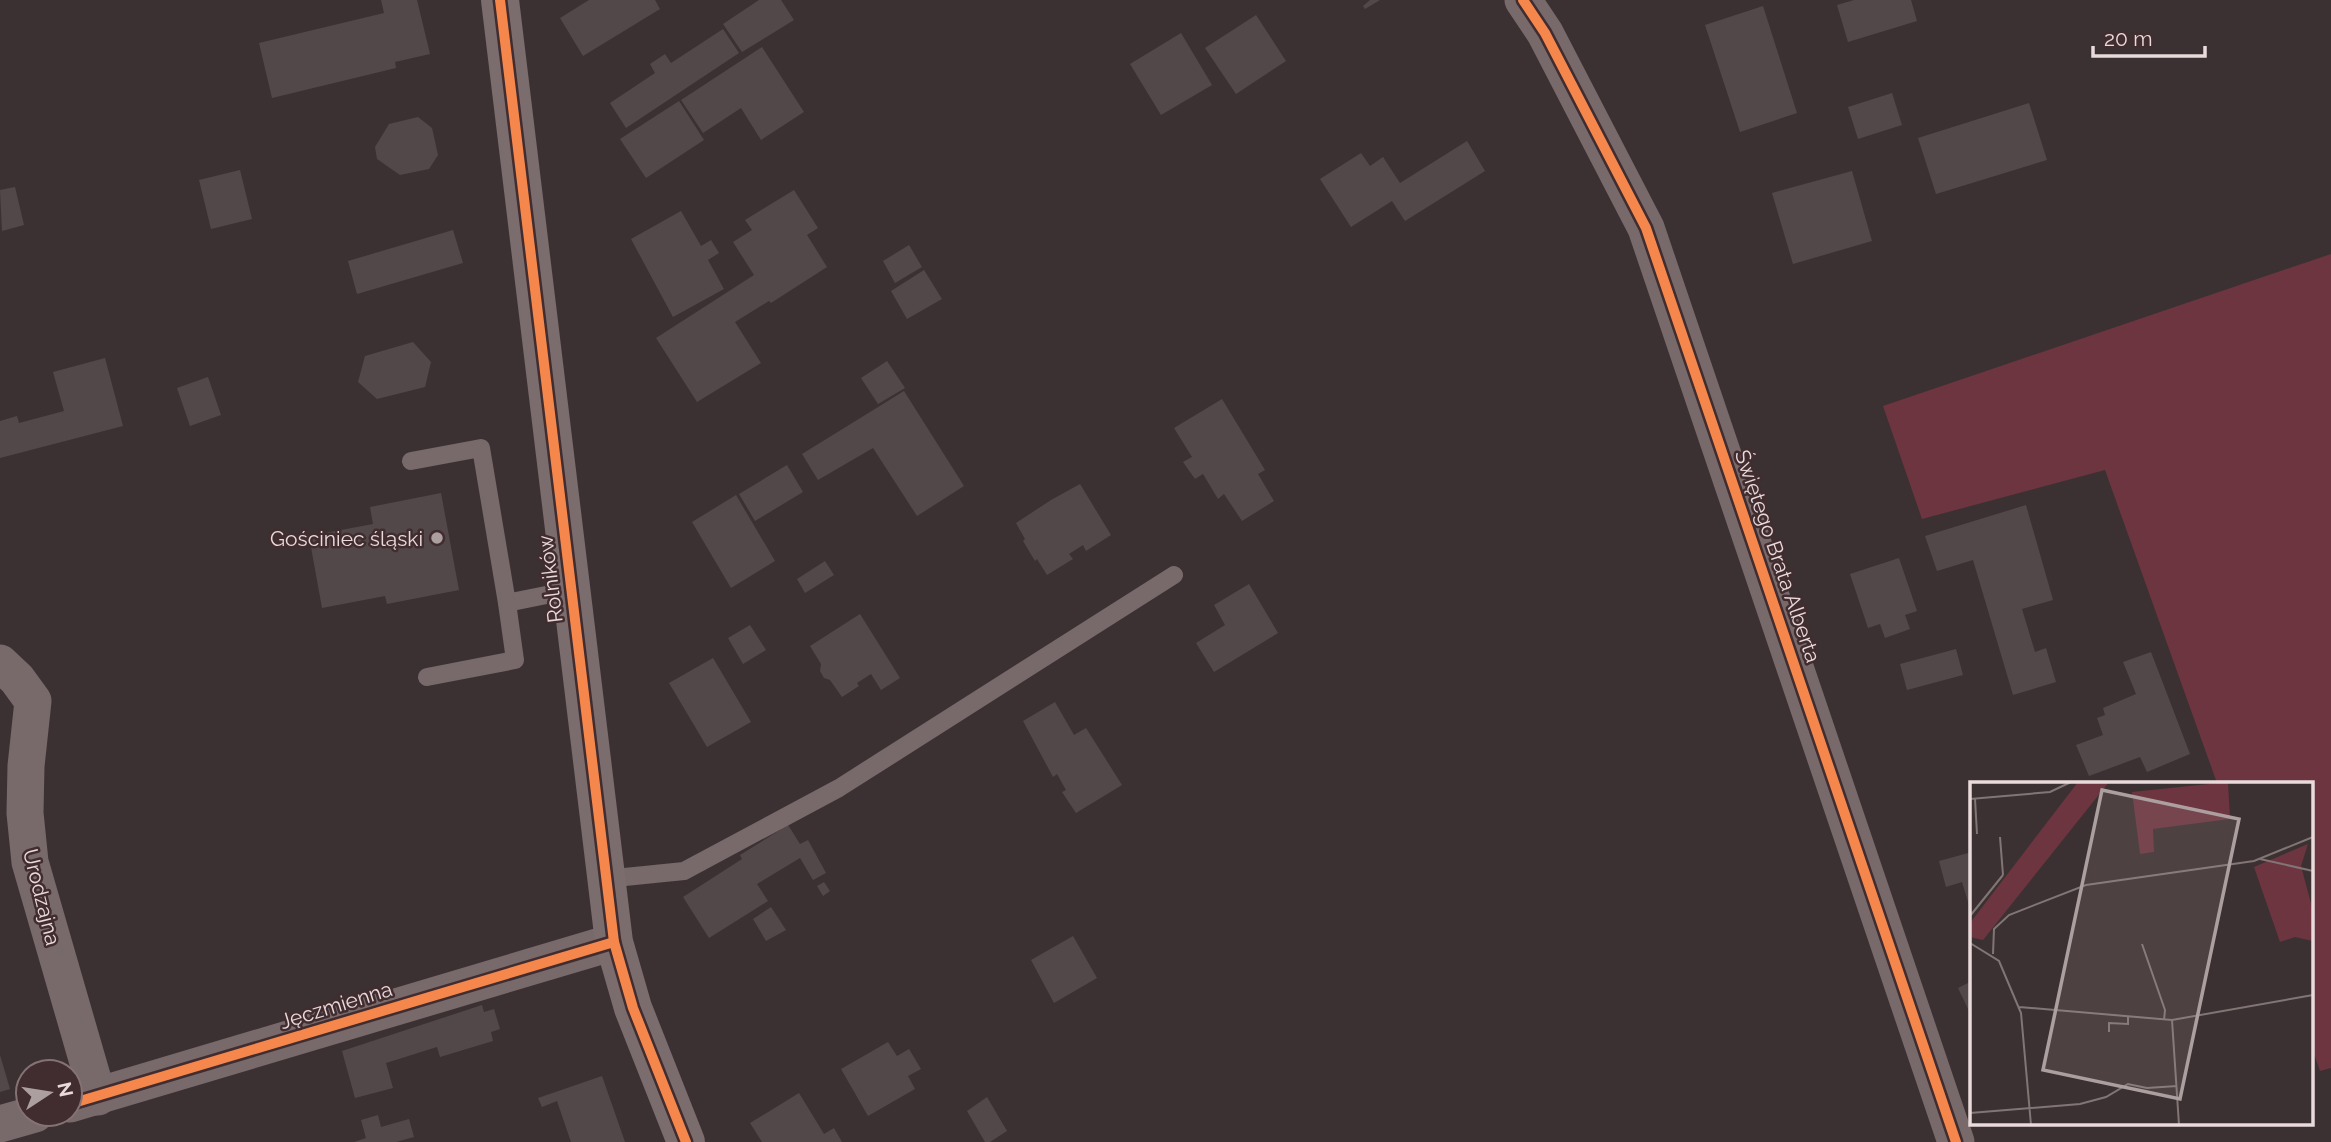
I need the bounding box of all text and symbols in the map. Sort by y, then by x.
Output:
scale bar [2093,14,2205,58]
text: 20 m [2104,26,2152,51]
street label: Świętego Brata Alberta [1730,446,1826,666]
place label: Gościniec śląski [270,526,423,551]
marker: Gościniec śląski [429,530,445,546]
street label: Rolników [532,534,568,624]
inset map [1970,782,2314,1124]
street label: Urodzajna [18,846,66,948]
street label: Jęczmienna [277,976,395,1034]
north arrow [14,1058,84,1128]
text: N [53,1080,78,1099]

